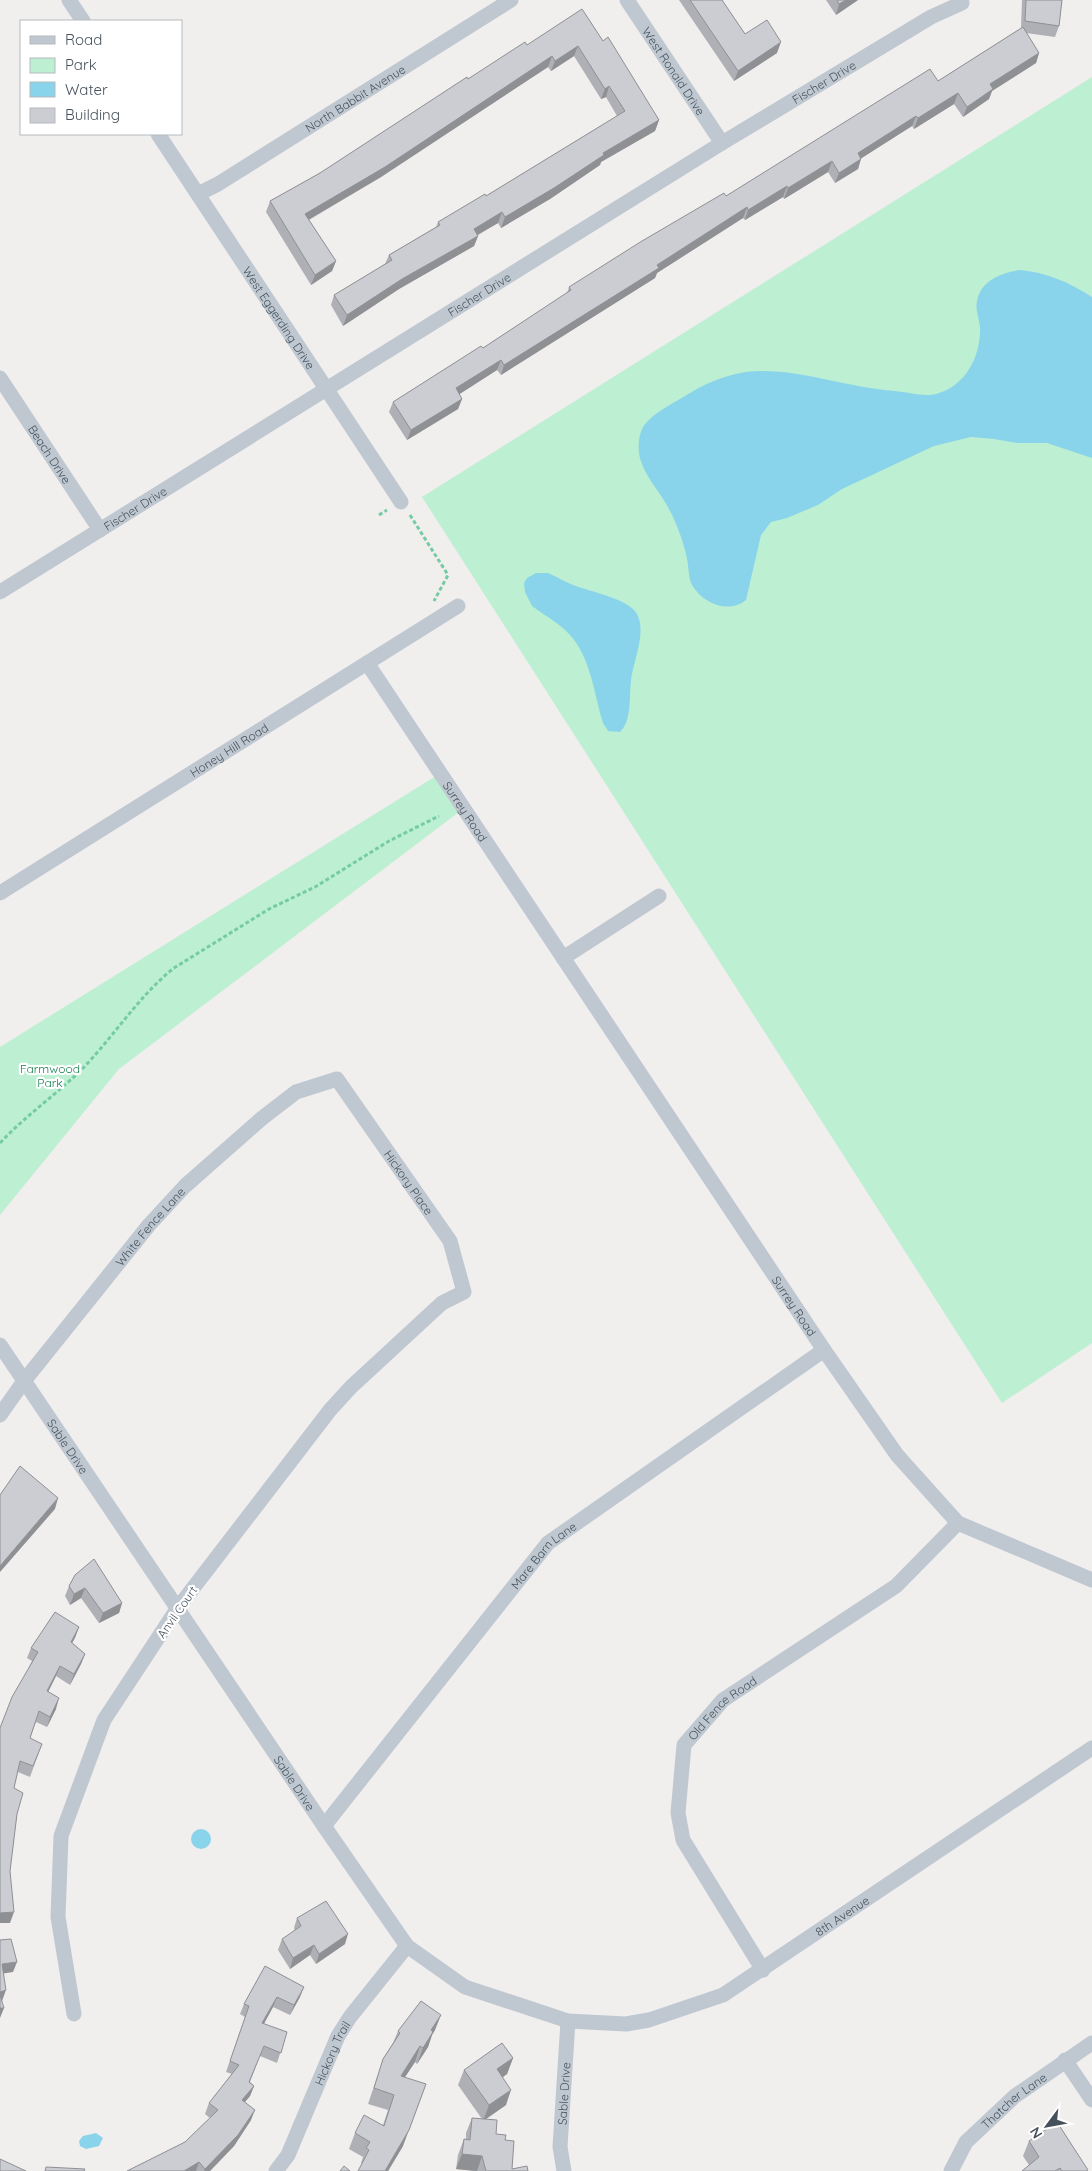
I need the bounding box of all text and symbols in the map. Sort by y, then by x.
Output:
legend [20,20,182,135]
street label: West Ronald Drive [639,24,709,118]
text: Road [65,30,102,49]
text: Park [65,55,97,74]
street label: Fischer Drive [789,57,858,107]
street label: North Babbit Avenue [302,61,408,135]
text: Water [65,80,108,99]
text: Building [65,105,120,124]
street label: West Eggerding Drive [240,263,319,372]
street label: Fischer Drive [445,269,514,319]
street label: Beach Drive [25,422,75,486]
street label: Fischer Drive [101,483,170,533]
street label: Honey Hill Road [187,720,271,780]
street label: Surrey Road [440,778,491,844]
park label: Farmwood Park [20,1061,80,1090]
street label: Hickory Place [381,1147,437,1218]
street label: White Fence Lane [112,1184,188,1269]
street label: Surrey Road [769,1273,820,1339]
street label: Sable Drive [44,1416,92,1477]
street label: Mare Barn Lane [507,1518,579,1592]
street label: Anvil Court [154,1583,200,1641]
street label: Old Fence Road [684,1673,759,1743]
street label: Sable Drive [271,1753,319,1813]
street label: 8th Avenue [812,1892,872,1939]
street label: Hickory Trail [311,2018,353,2087]
street label: Sable Drive [554,2061,573,2125]
street label: Thatcher Lane [978,2069,1049,2132]
north arrow [1022,2101,1072,2151]
text: N [1026,2124,1046,2142]

